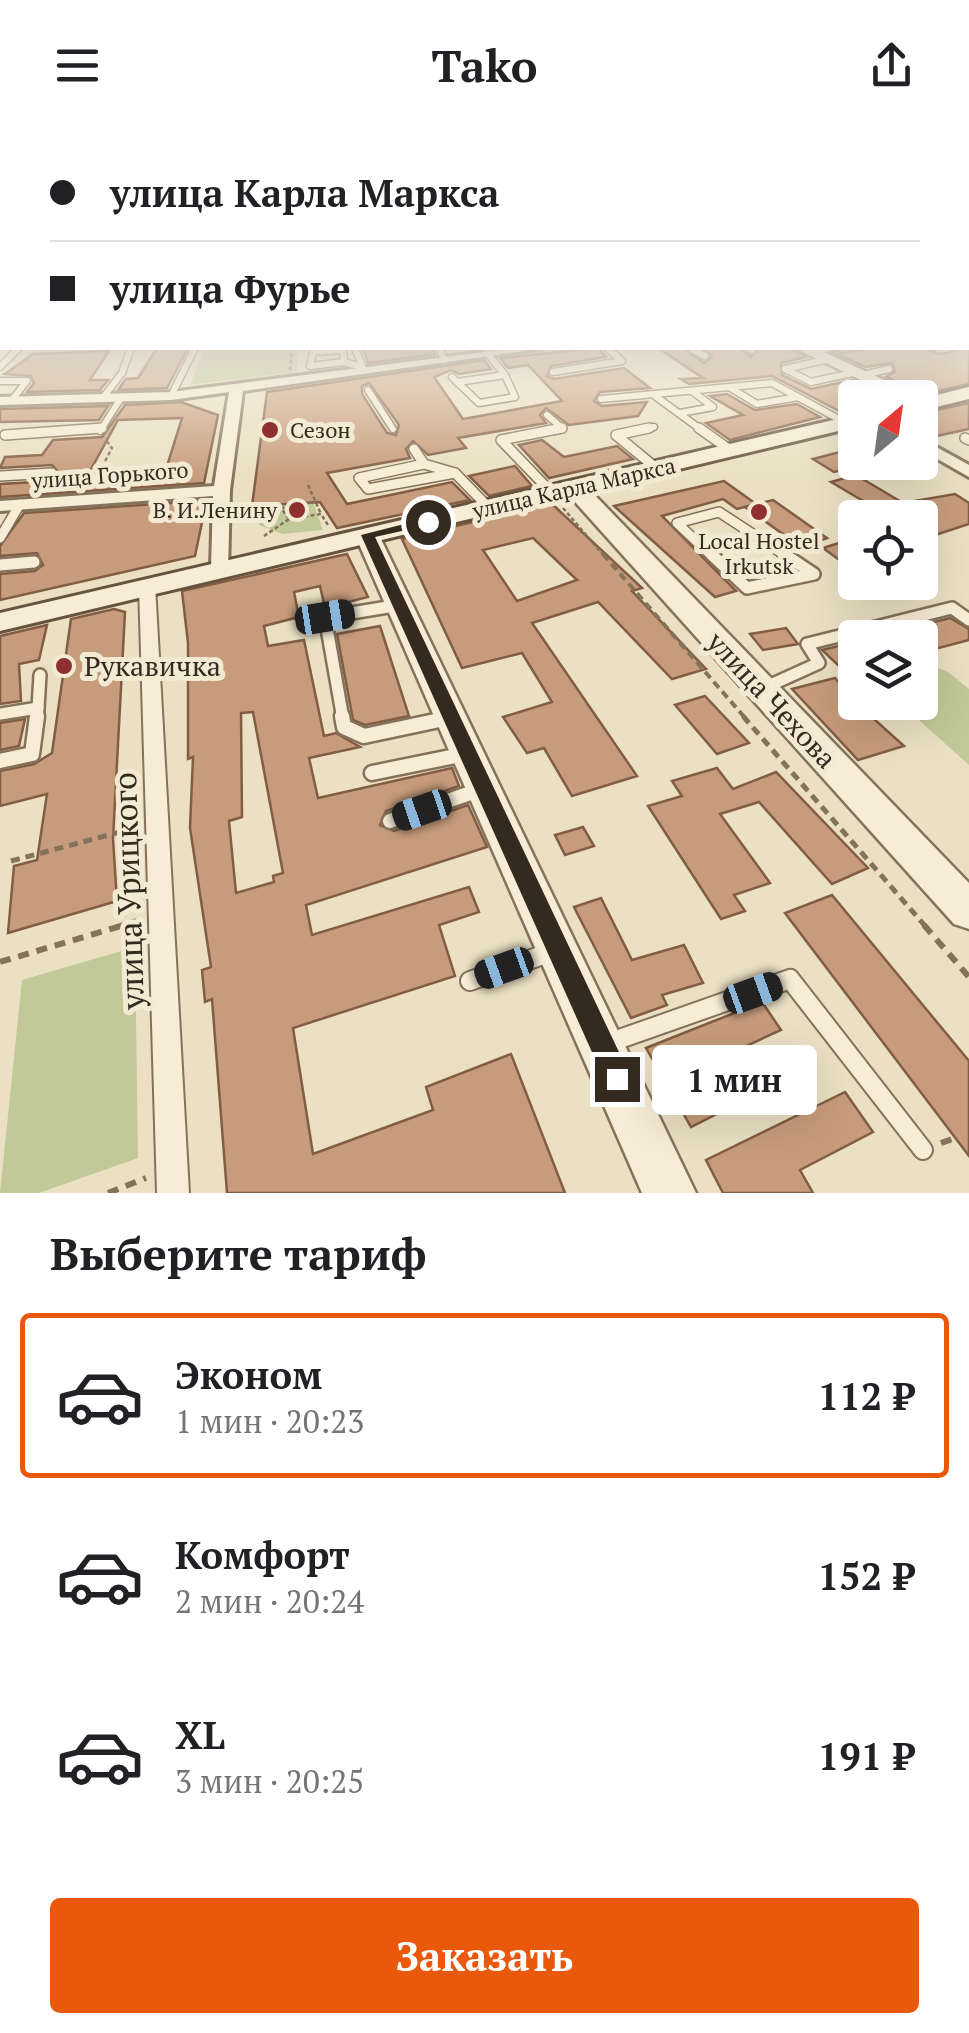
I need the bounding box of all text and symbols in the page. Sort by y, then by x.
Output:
text: Tako [431,35,538,95]
icon: menu [50,38,105,93]
icon: share [864,38,919,93]
text: улица Карла Маркса [110,168,500,218]
text: улица Фурье [110,264,351,314]
north arrow [838,380,938,480]
map controls [838,380,938,720]
place label: Сезон [290,415,351,444]
marker: Сезон [259,419,281,441]
street label: улица Карла Маркса [469,450,678,525]
street label: улица Горького [29,455,189,495]
place label: В. И.Ленину [153,495,278,524]
marker: В. И.Ленину [286,499,308,521]
route start [406,500,451,545]
button: locate [838,500,938,600]
marker: Local Hostel Irkutsk [748,501,770,523]
place label: Local Hostel Irkutsk [698,526,820,580]
car [293,597,357,637]
button: layers [838,620,938,720]
street label: улица Чехова [699,623,845,776]
place label: Рукавичка [84,647,221,684]
marker: Рукавичка [53,655,75,677]
street label: улица Урицкого [103,772,153,1012]
car [389,786,455,834]
car [471,944,537,992]
car [720,969,786,1017]
callout: 1 мин [652,1044,817,1114]
route end [595,1057,640,1102]
text: 1 мин [687,1059,782,1101]
text: Выберите тариф [50,1223,426,1283]
text: Эконом [175,1350,322,1400]
icon: car [55,1351,145,1441]
text: 112 ₽ [818,1371,914,1421]
text: 1 мин · 20:23 [175,1400,364,1442]
text: Комфорт [175,1530,350,1580]
icon: car [55,1531,145,1621]
text: 152 ₽ [818,1551,914,1601]
text: 2 мин · 20:24 [175,1580,364,1622]
text: XL [175,1710,225,1760]
icon: car [55,1711,145,1801]
text: 191 ₽ [818,1731,914,1781]
text: 3 мин · 20:25 [175,1760,364,1802]
button: Заказать [50,1898,919,2013]

